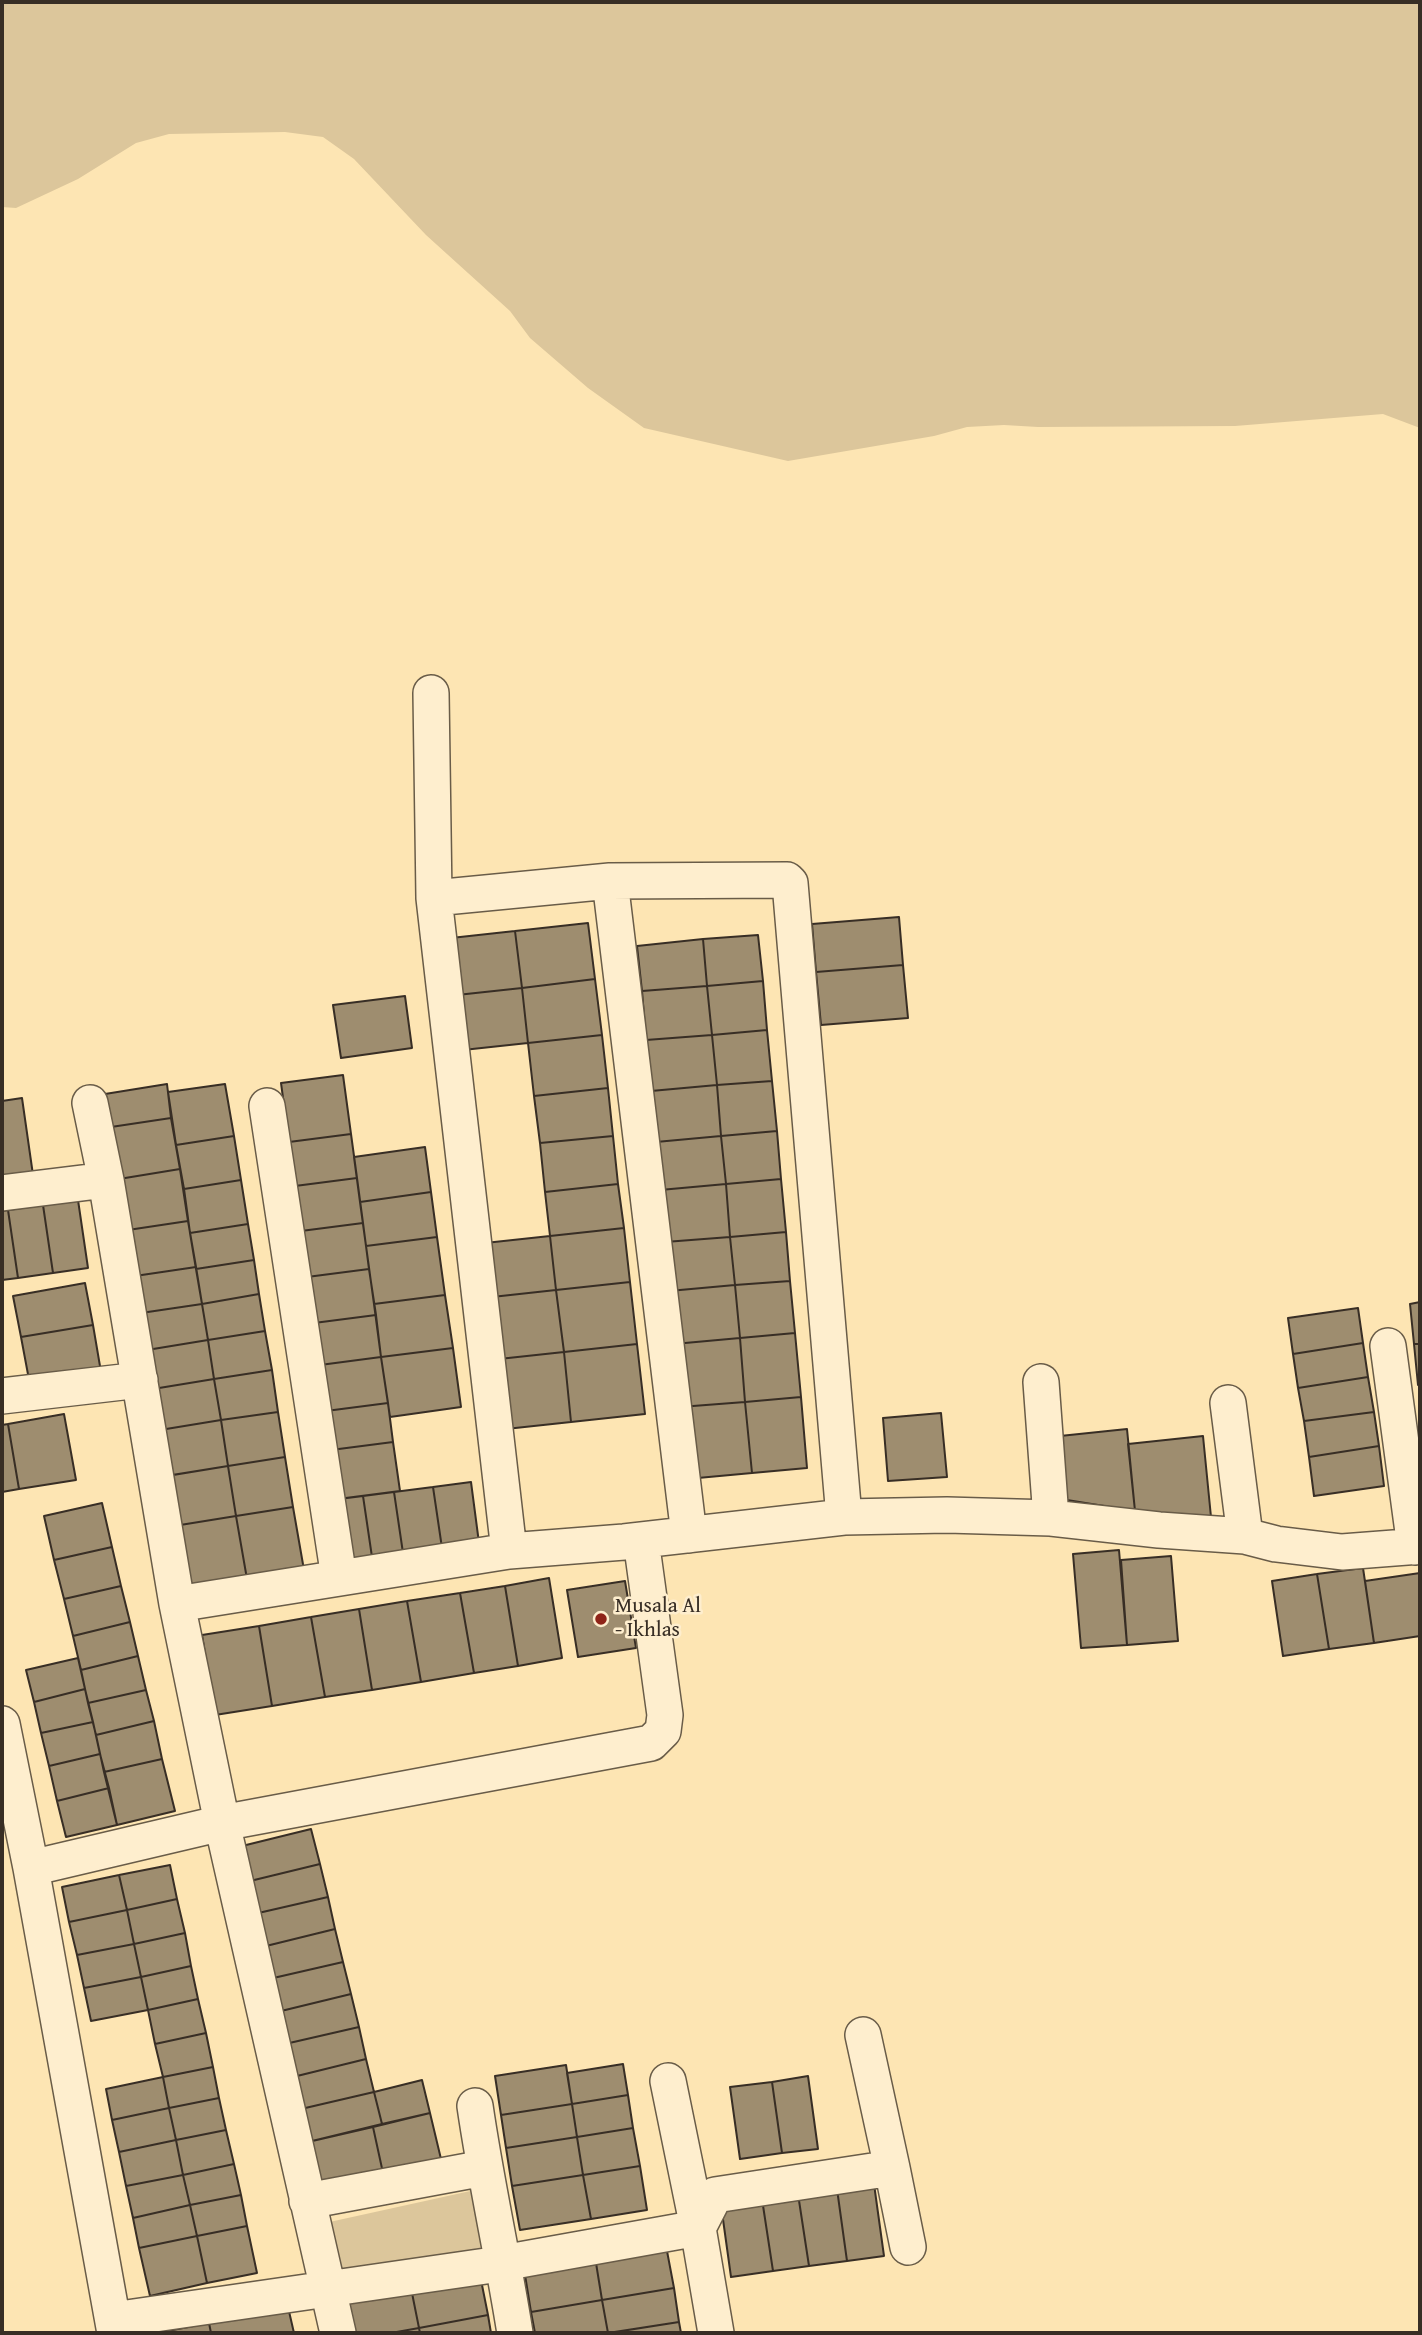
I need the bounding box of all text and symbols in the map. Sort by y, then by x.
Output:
place label: Musala Al - Ikhlas [615,1594,701,1644]
marker: Musala Al - Ikhlas [593,1611,609,1627]

